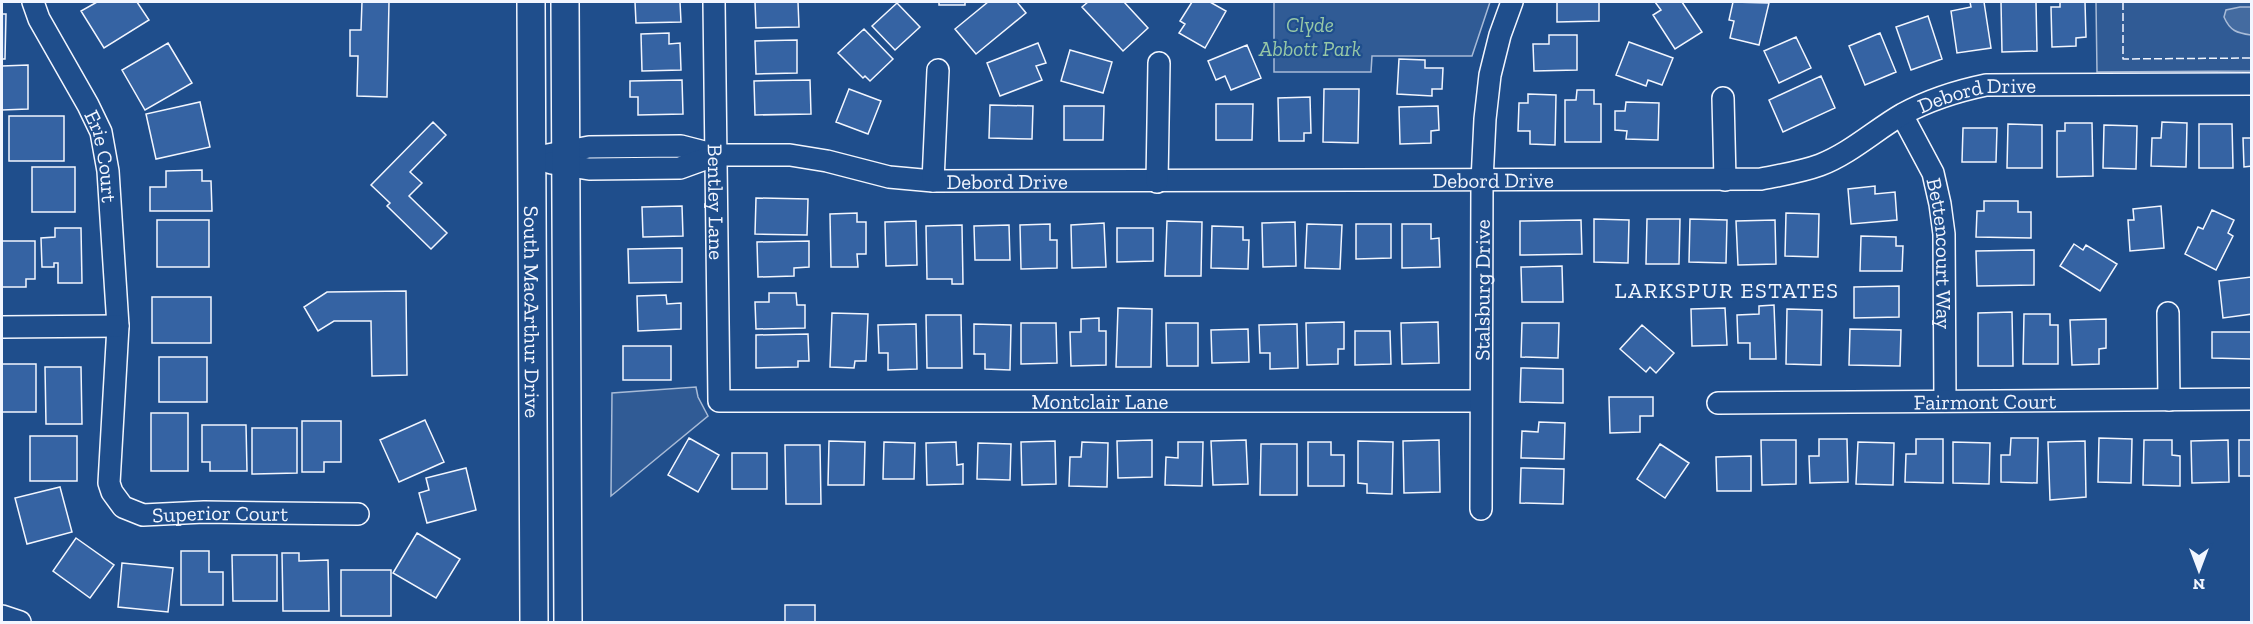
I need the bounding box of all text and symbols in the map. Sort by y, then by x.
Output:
park label: Clyde Abbott Park [1258,12,1361,61]
street label: Debord Drive [1913,72,2036,118]
street label: Erie Court [80,106,123,204]
street label: Bentley Lane [703,144,730,260]
street label: Debord Drive [1432,167,1554,192]
street label: Debord Drive [946,168,1068,193]
street label: Bettencourt Way [1922,175,1957,330]
street label: South MacArthur Drive [519,206,546,418]
street label: Stalsburg Drive [1469,219,1494,361]
district label: LARKSPUR ESTATES [1614,277,1840,304]
street label: Fairmont Court [1914,388,2057,414]
street label: Montclair Lane [1032,389,1168,414]
street label: Superior Court [152,499,288,527]
north arrow [2169,540,2229,600]
text: N [2193,575,2205,594]

